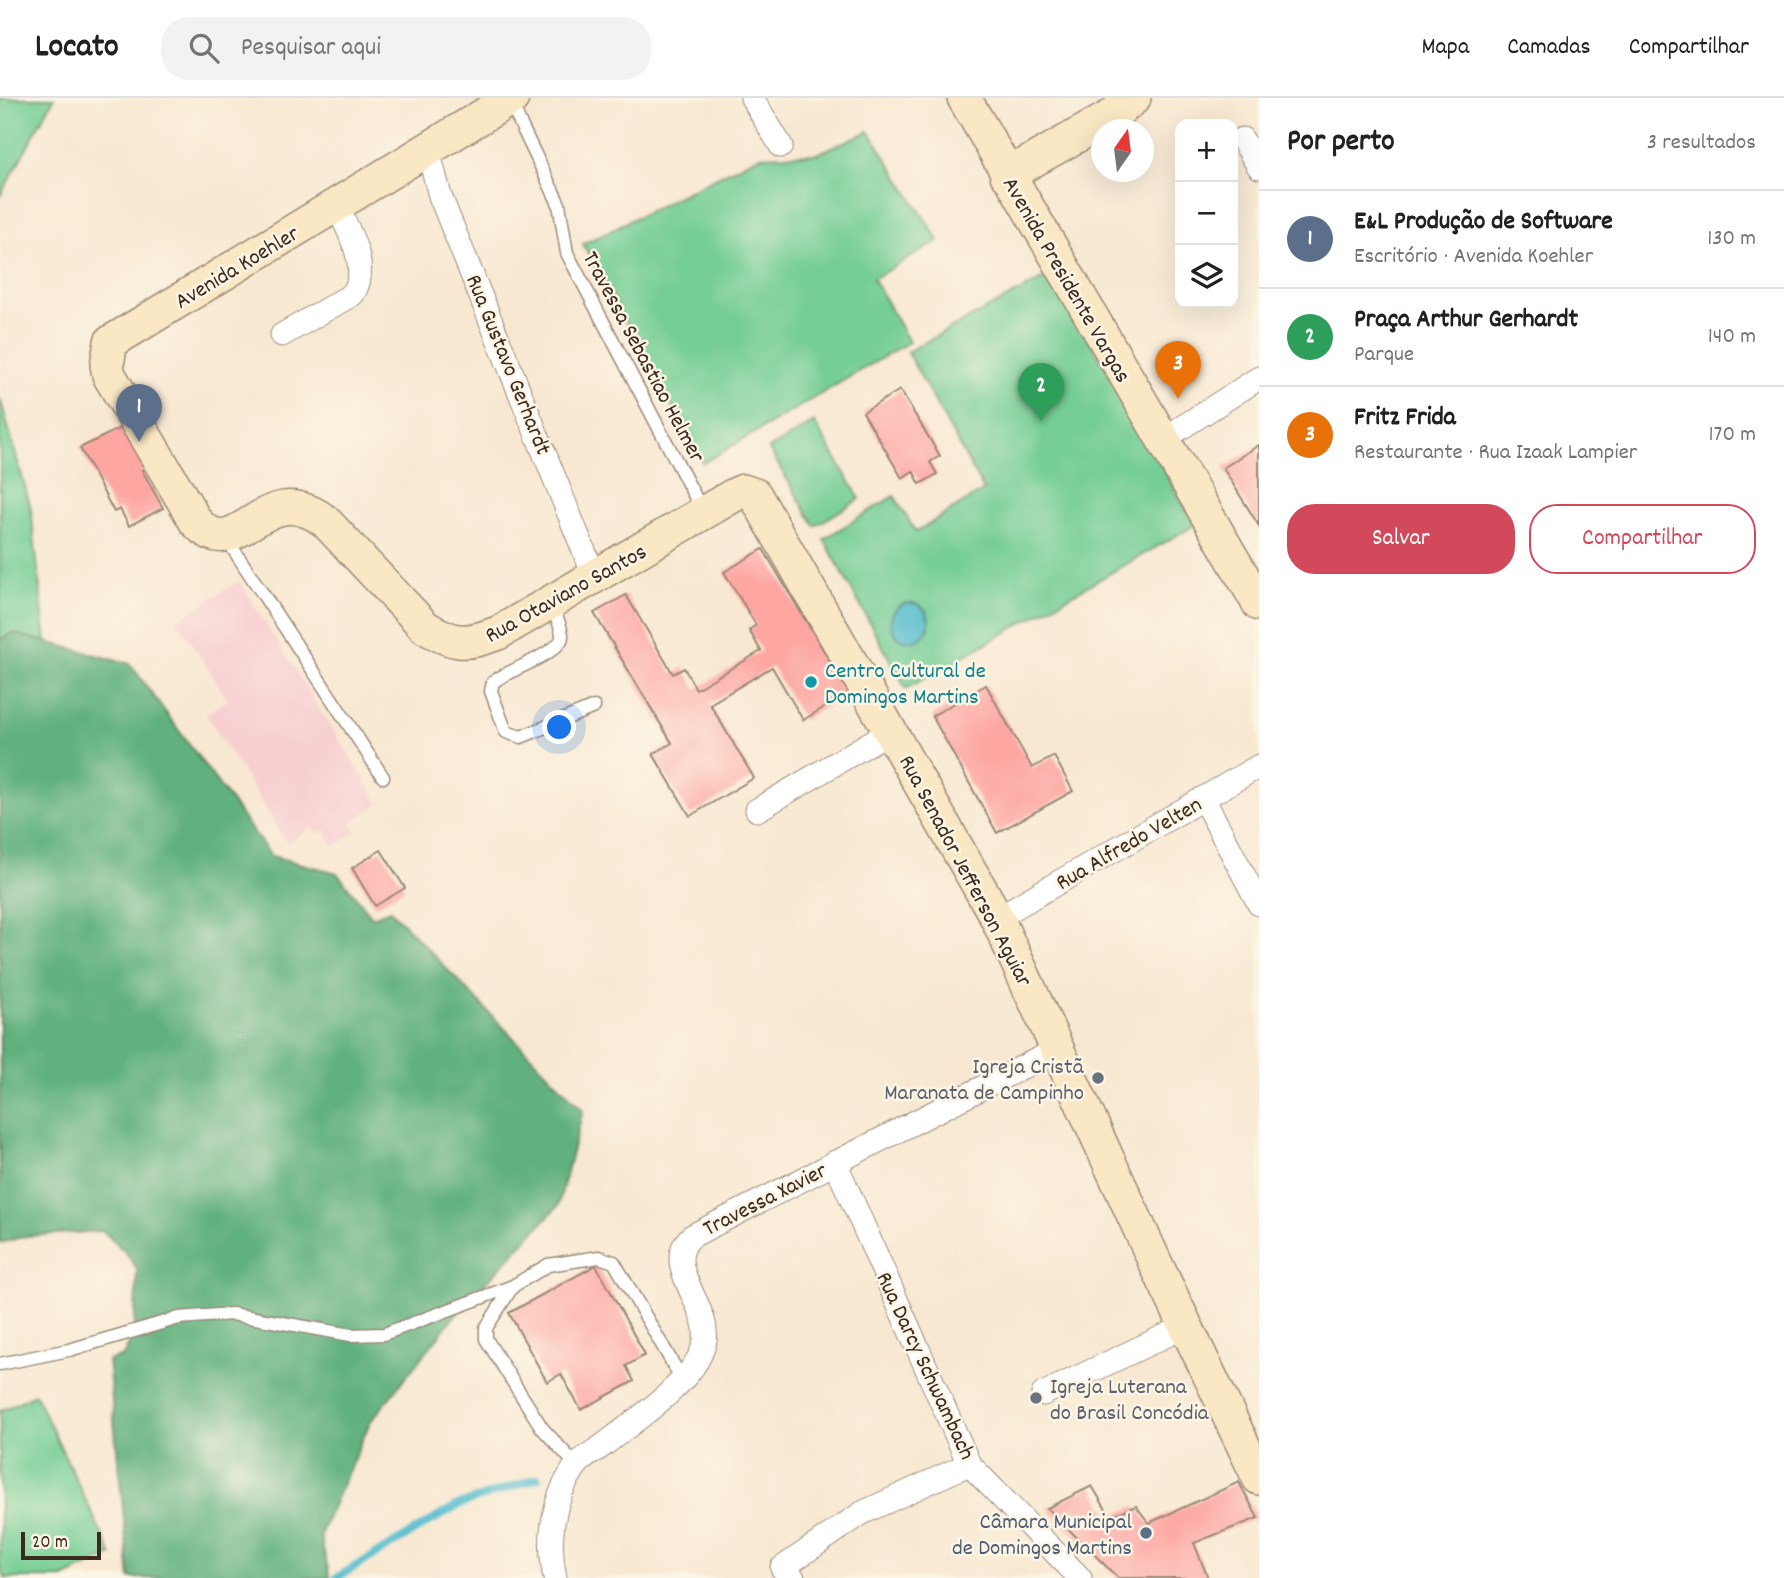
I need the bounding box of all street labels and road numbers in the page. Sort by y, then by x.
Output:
street label: Avenida Presidente Vargas [992,171,1138,390]
street label: Avenida Koehler [169,219,307,319]
street label: Travessa Sebastiao Helmer [572,246,712,470]
street label: Rua Gustavo Gerhardt [455,270,558,461]
street label: Rua Otaviano Santos [480,537,654,653]
street label: Rua Senador Jefferson Aguiar [889,750,1039,994]
street label: Rua Alfredo Velten [1050,790,1209,900]
street label: Travessa Xavier [698,1156,834,1246]
street label: Rua Darcy Schwambach [866,1267,982,1466]

